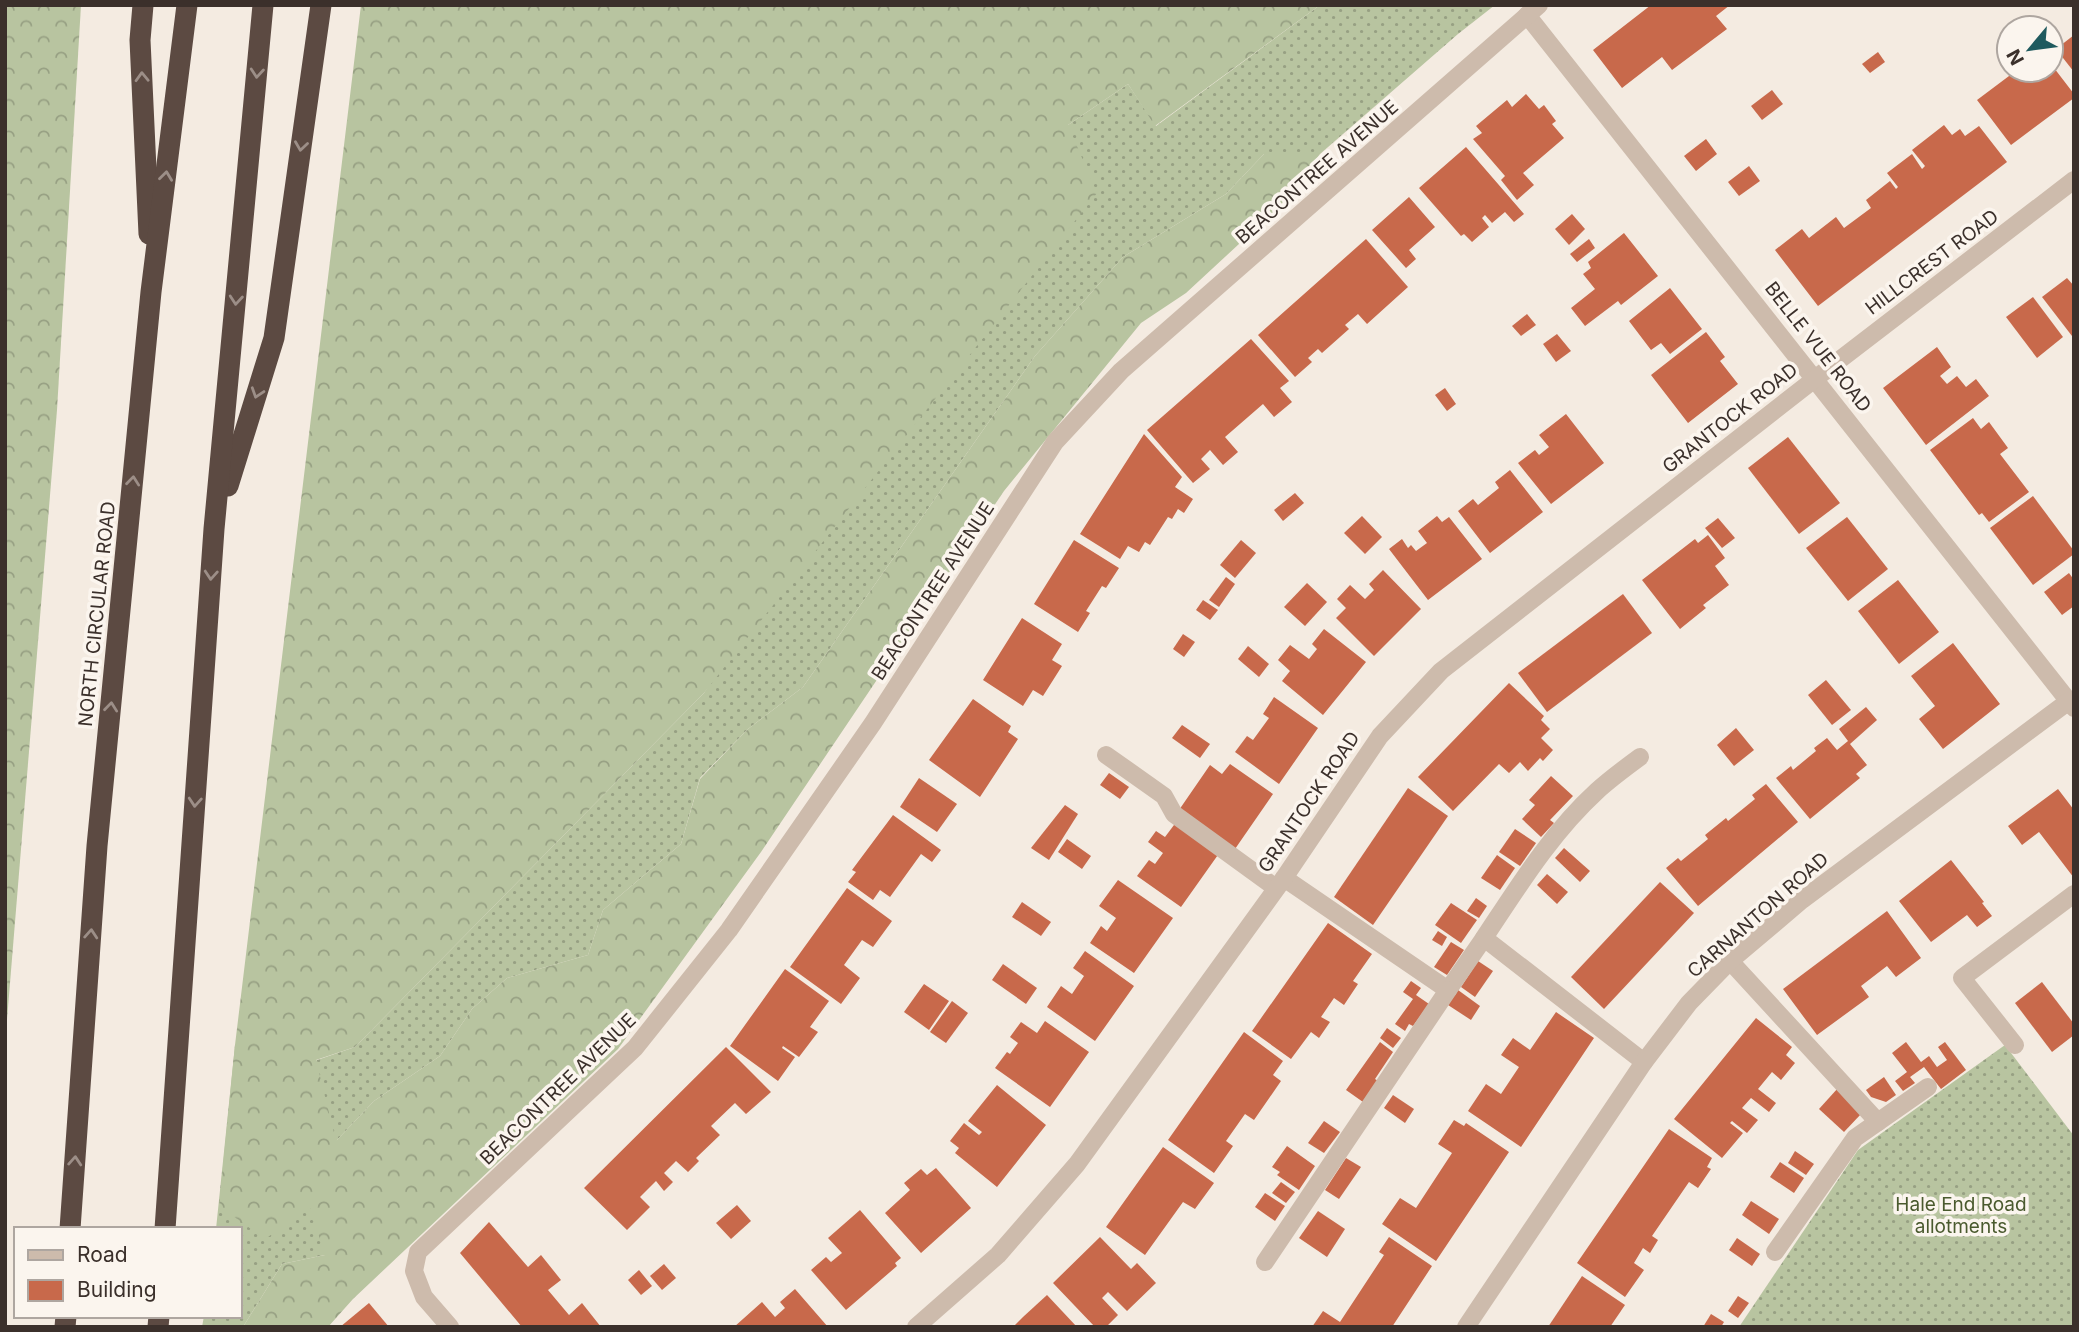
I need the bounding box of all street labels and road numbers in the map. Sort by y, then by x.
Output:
street label: BEACONTREE AVENUE [1231,95,1403,249]
street label: HILLCREST ROAD [1861,205,2003,319]
street label: BELLE VUE ROAD [1760,277,1876,417]
street label: GRANTOCK ROAD [1658,358,1802,478]
street label: BEACONTREE AVENUE [867,498,999,684]
street label: NORTH CIRCULAR ROAD [74,500,120,728]
street label: GRANTOCK ROAD [1253,727,1365,877]
street label: CARNANTON ROAD [1683,847,1833,983]
street label: BEACONTREE AVENUE [475,1009,641,1169]

